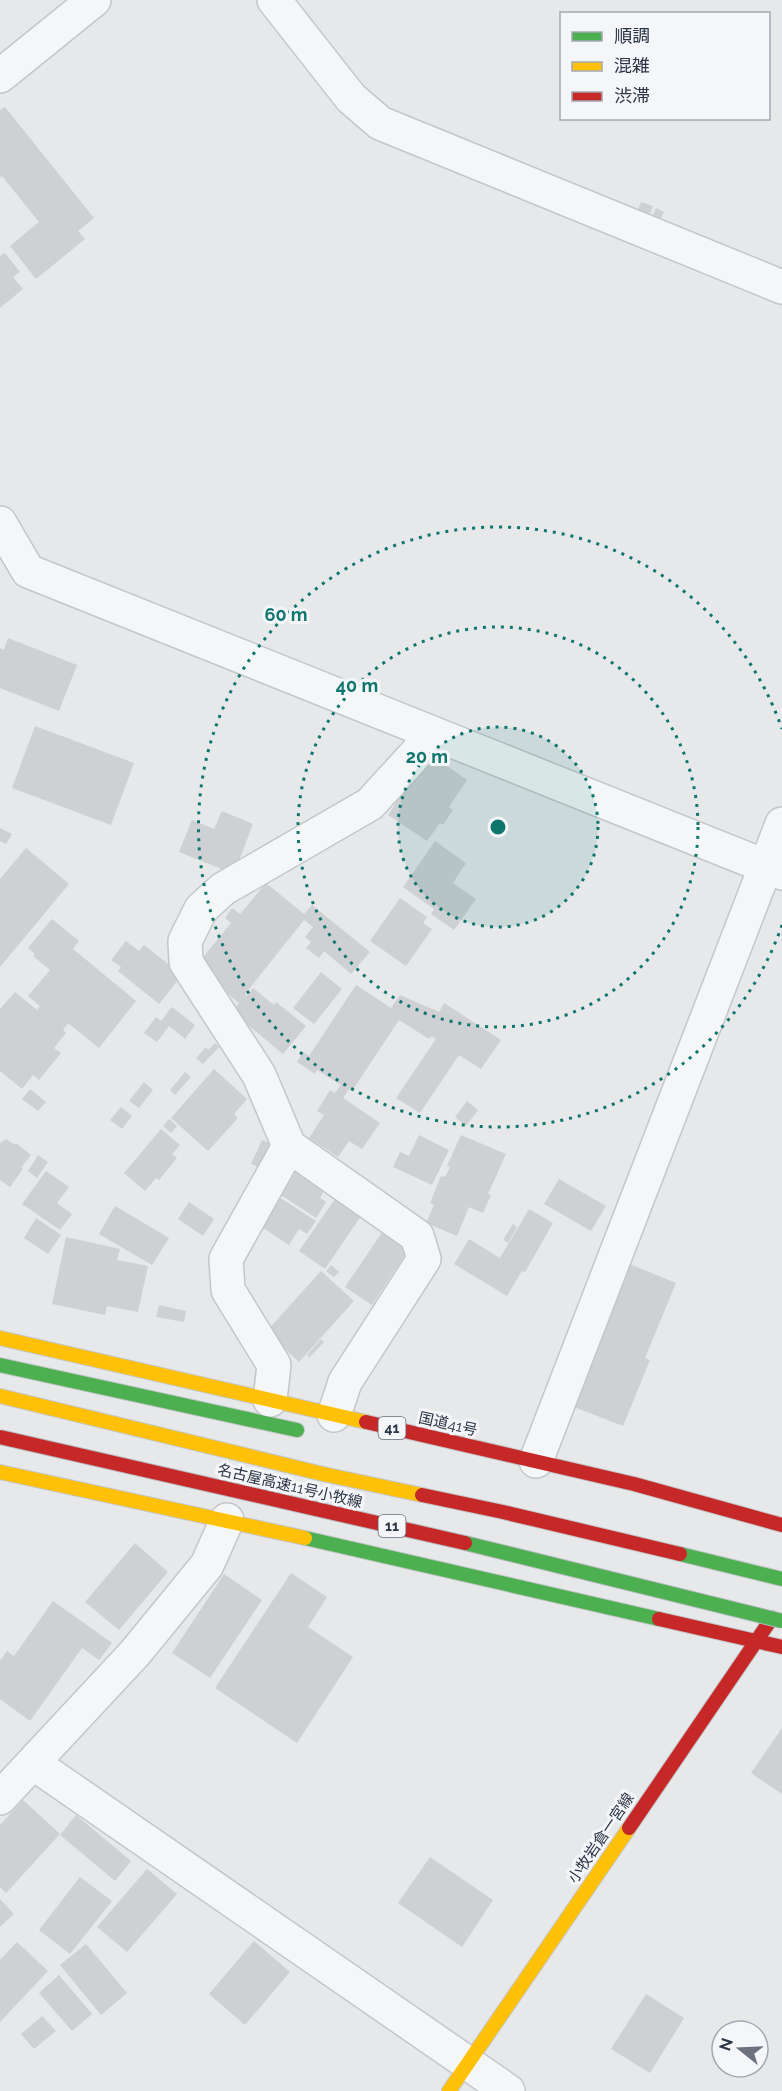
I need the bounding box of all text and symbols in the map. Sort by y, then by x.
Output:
legend [560,12,770,120]
text: 順調 [614,25,650,46]
text: 混雑 [614,55,650,76]
text: 渋滞 [614,85,650,106]
text: 60 m [264,604,308,625]
text: 40 m [336,675,378,696]
text: 20 m [406,746,448,767]
centre of rings [488,817,508,837]
street label: 国道41号 [417,1409,479,1439]
road number: 41 [378,1417,406,1439]
street label: 名古屋高速11号小牧線 [216,1461,364,1511]
road number: 11 [378,1515,406,1537]
street label: 小牧岩倉一宮線 [564,1789,638,1887]
north arrow [710,2019,770,2079]
text: N [715,2036,737,2053]

